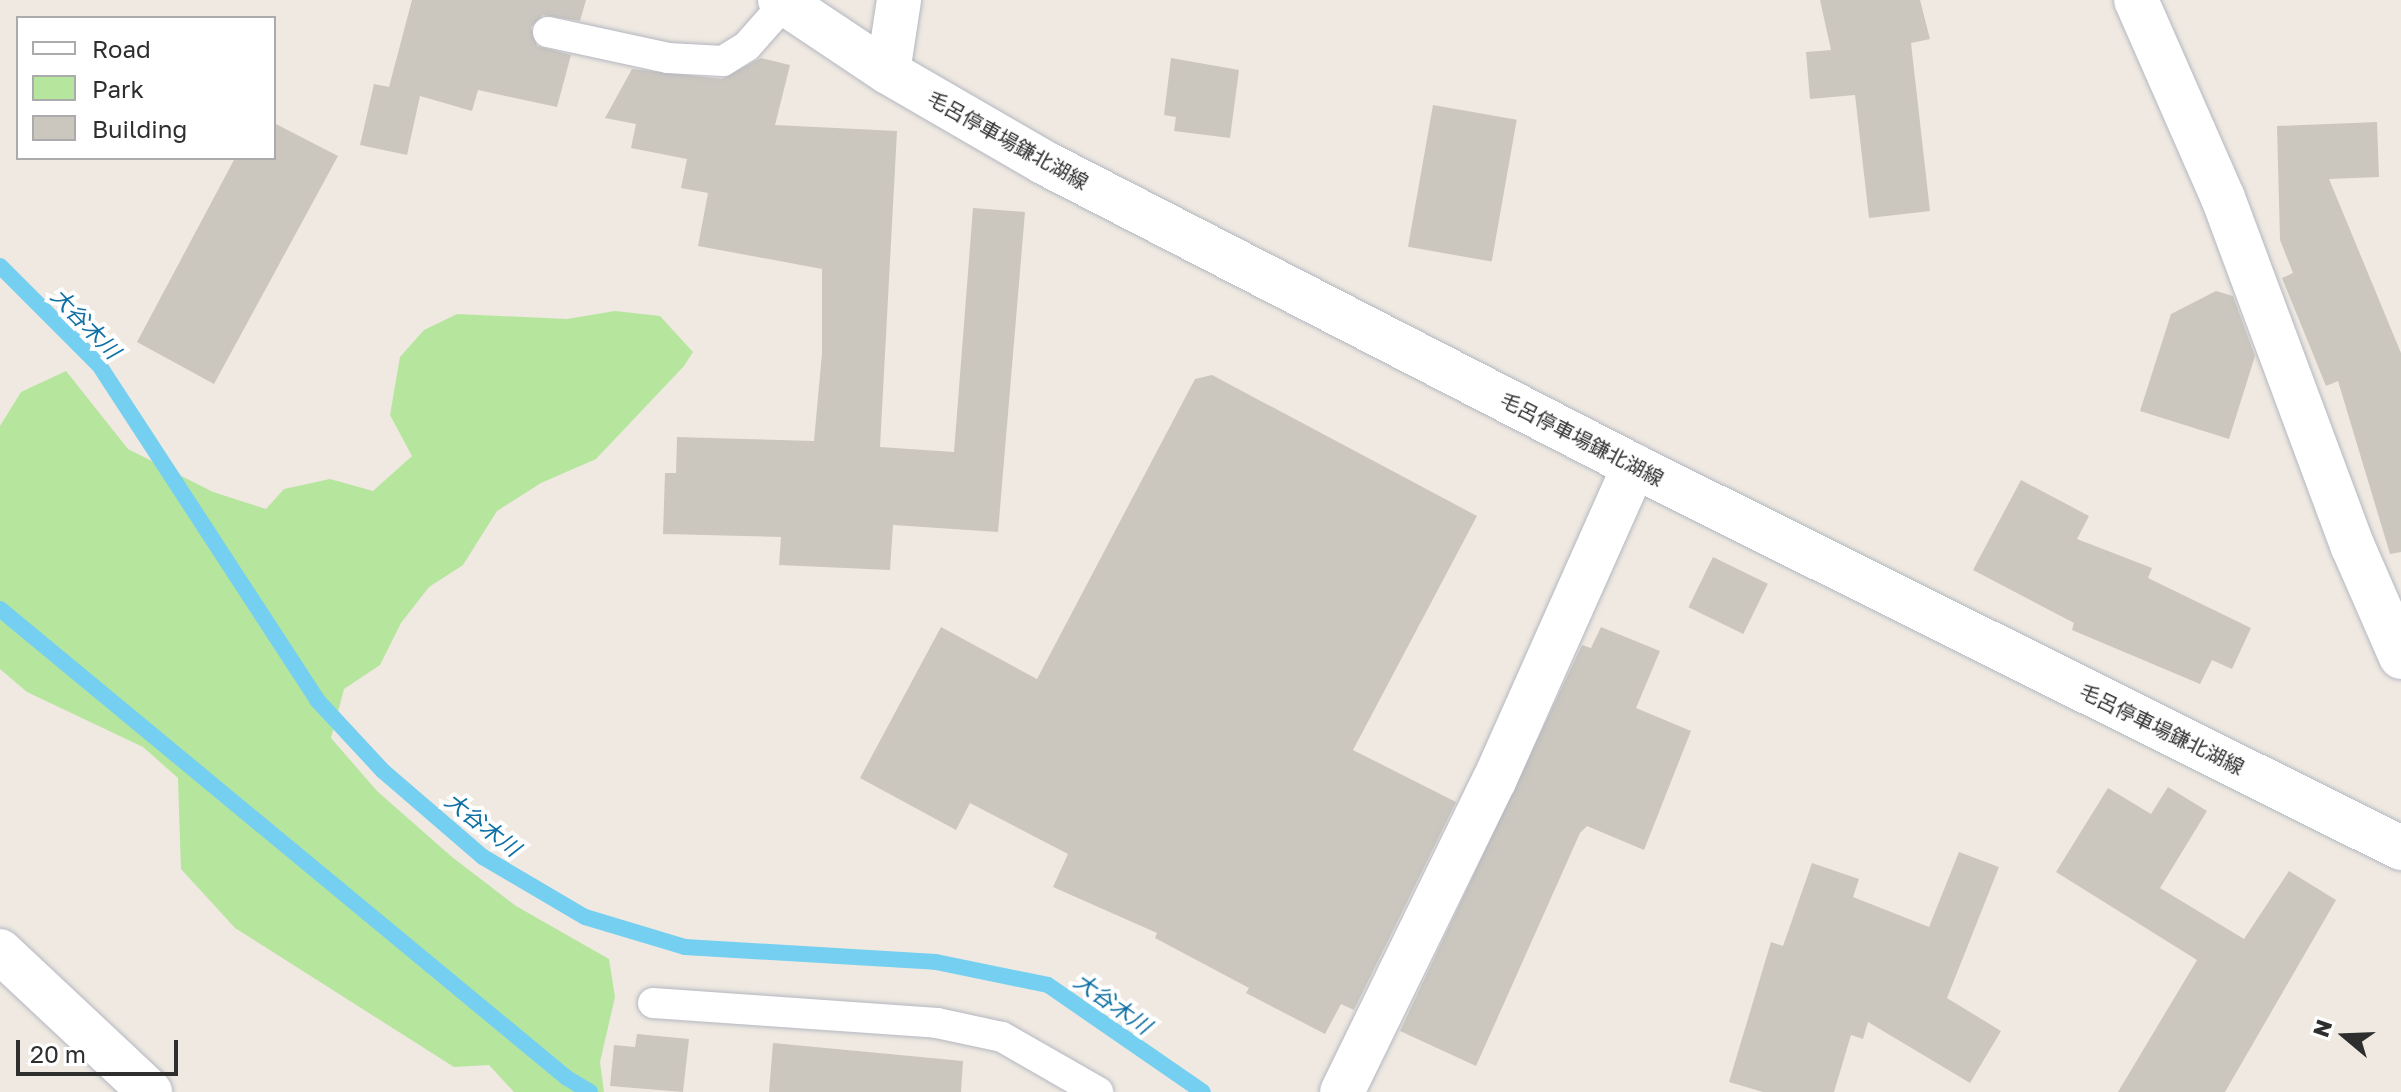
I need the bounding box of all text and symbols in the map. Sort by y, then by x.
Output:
legend [16,16,276,160]
text: Road [92,34,151,63]
text: Park [92,74,144,103]
street label: 毛呂停車場鎌北湖線 [923,86,1093,194]
text: Building [92,114,187,143]
water label: 大谷木川 [46,282,126,364]
street label: 毛呂停車場鎌北湖線 [1496,387,1668,491]
street label: 毛呂停車場鎌北湖線 [2076,679,2248,779]
water label: 大谷木川 [440,787,526,861]
water label: 大谷木川 [1069,967,1157,1039]
north arrow [2305,996,2385,1076]
text: N [2306,1016,2337,1040]
scale bar [20,1024,182,1074]
text: 20 m [30,1039,86,1068]

